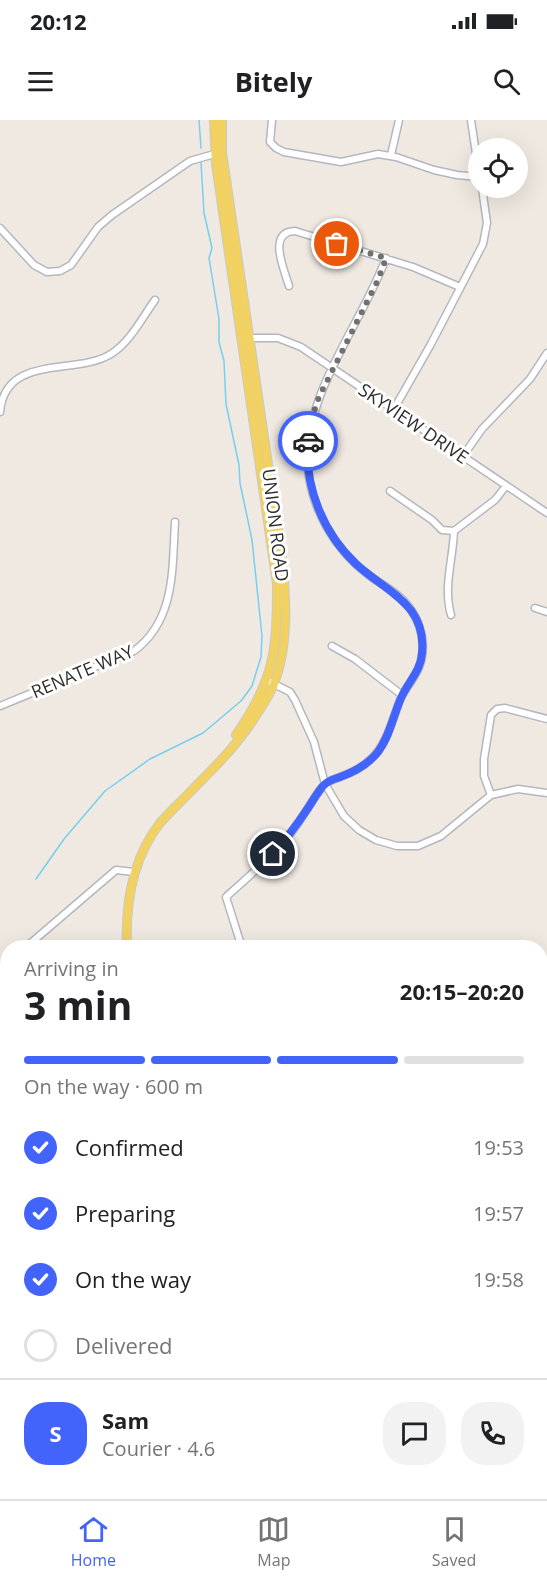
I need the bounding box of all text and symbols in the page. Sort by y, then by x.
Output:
text: 20:12 [30,6,87,36]
text: Bitely [235,63,312,100]
icon: menu [24,65,57,98]
icon: search [490,65,523,98]
map controls [468,138,528,198]
button: locate [468,138,528,198]
pin [311,218,362,269]
icon: bag [320,227,353,260]
street label: SKYVIEW DRIVE [354,377,474,469]
courier [278,411,338,471]
icon: car [292,425,325,458]
street label: UNION ROAD [257,467,295,583]
street label: RENATE WAY [27,638,138,703]
pin [247,828,298,879]
icon: home [256,837,289,870]
text: Arriving in [24,955,119,982]
text: 20:15–20:20 [400,976,524,1006]
text: 3 min [24,978,132,1031]
text: On the way · 600 m [24,1073,203,1100]
icon: check [24,1131,57,1164]
text: Confirmed [75,1132,184,1162]
text: 19:53 [473,1134,524,1161]
icon: check [24,1197,57,1230]
text: Preparing [75,1198,175,1228]
text: 19:57 [473,1200,524,1227]
icon: check [24,1263,57,1296]
text: On the way [75,1264,191,1294]
text: 19:58 [473,1266,524,1293]
text: Delivered [75,1330,173,1360]
button: chat [383,1402,446,1465]
button: phone [461,1402,524,1465]
text: Sam [102,1405,149,1435]
text: S [49,1418,62,1448]
text: Courier · 4.6 [102,1435,215,1462]
tab: Home [71,1513,116,1571]
tab: Map [257,1513,290,1571]
tab: Saved [432,1513,476,1571]

